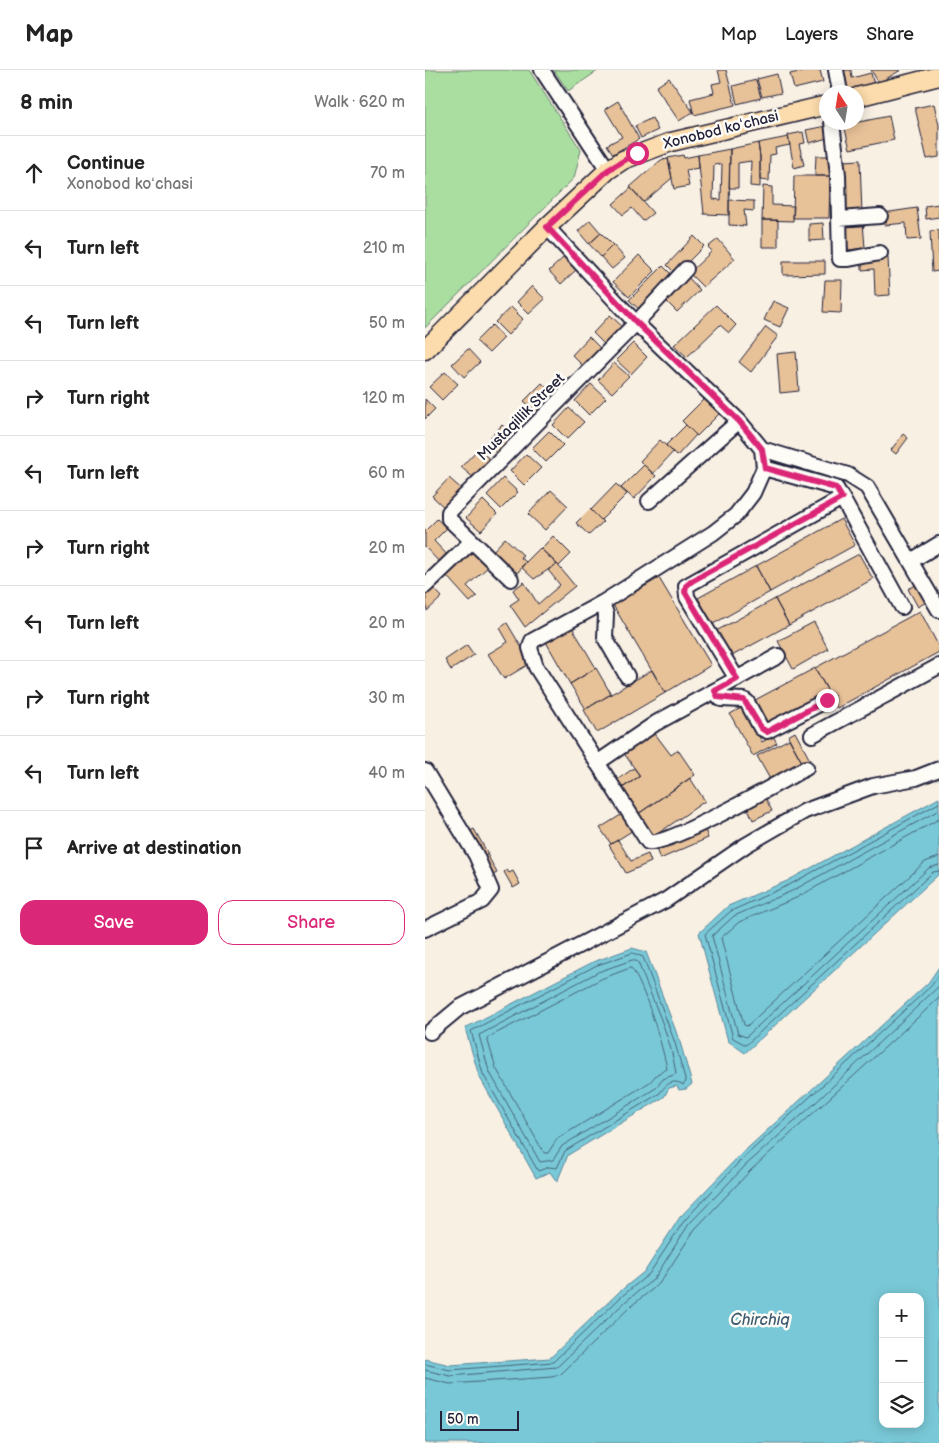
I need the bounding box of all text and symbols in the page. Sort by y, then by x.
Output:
text: Map [25,20,73,49]
text: Map [721,24,757,45]
text: Layers [785,24,838,45]
text: Share [866,24,914,45]
north arrow [819,85,864,130]
text: 8 min [20,90,73,115]
text: Walk · 620 m [314,93,405,112]
street label: Xonobod koʻchasi [660,106,781,154]
route start [626,142,649,165]
text: Continue [67,152,145,175]
icon: ahead [20,159,48,187]
text: 70 m [370,164,405,183]
text: Xonobod koʻchasi [67,175,193,194]
icon: left [20,234,48,262]
text: Turn left [67,237,139,260]
text: 210 m [363,239,405,258]
icon: left [20,309,48,337]
text: Turn left [67,312,139,335]
text: 50 m [369,314,405,333]
street label: Mustaqillik Street [473,369,569,465]
icon: right [20,384,48,412]
text: Turn right [67,387,150,410]
text: 120 m [362,389,405,408]
icon: left [20,459,48,487]
text: Turn left [67,462,139,485]
text: 60 m [368,464,405,483]
icon: right [20,534,48,562]
text: Turn right [67,537,150,560]
text: 20 m [369,539,405,558]
icon: left [20,609,48,637]
text: Turn left [67,612,139,635]
text: 20 m [369,614,405,633]
icon: right [20,684,48,712]
text: Turn right [67,687,150,710]
text: 30 m [368,689,405,708]
route end [816,689,839,712]
icon: left [20,759,48,787]
text: Turn left [67,762,139,785]
text: 40 m [368,764,405,783]
icon: arrive [20,834,48,862]
text: Arrive at destination [67,837,242,860]
button: Save [20,900,208,945]
button: Share [218,900,405,945]
map controls [879,1293,924,1428]
button: + [879,1293,924,1338]
water label: Chirchiq [730,1311,790,1330]
button: − [879,1338,924,1383]
button: layers [879,1383,924,1428]
scale bar [440,1408,519,1431]
text: 50 m [447,1411,479,1428]

